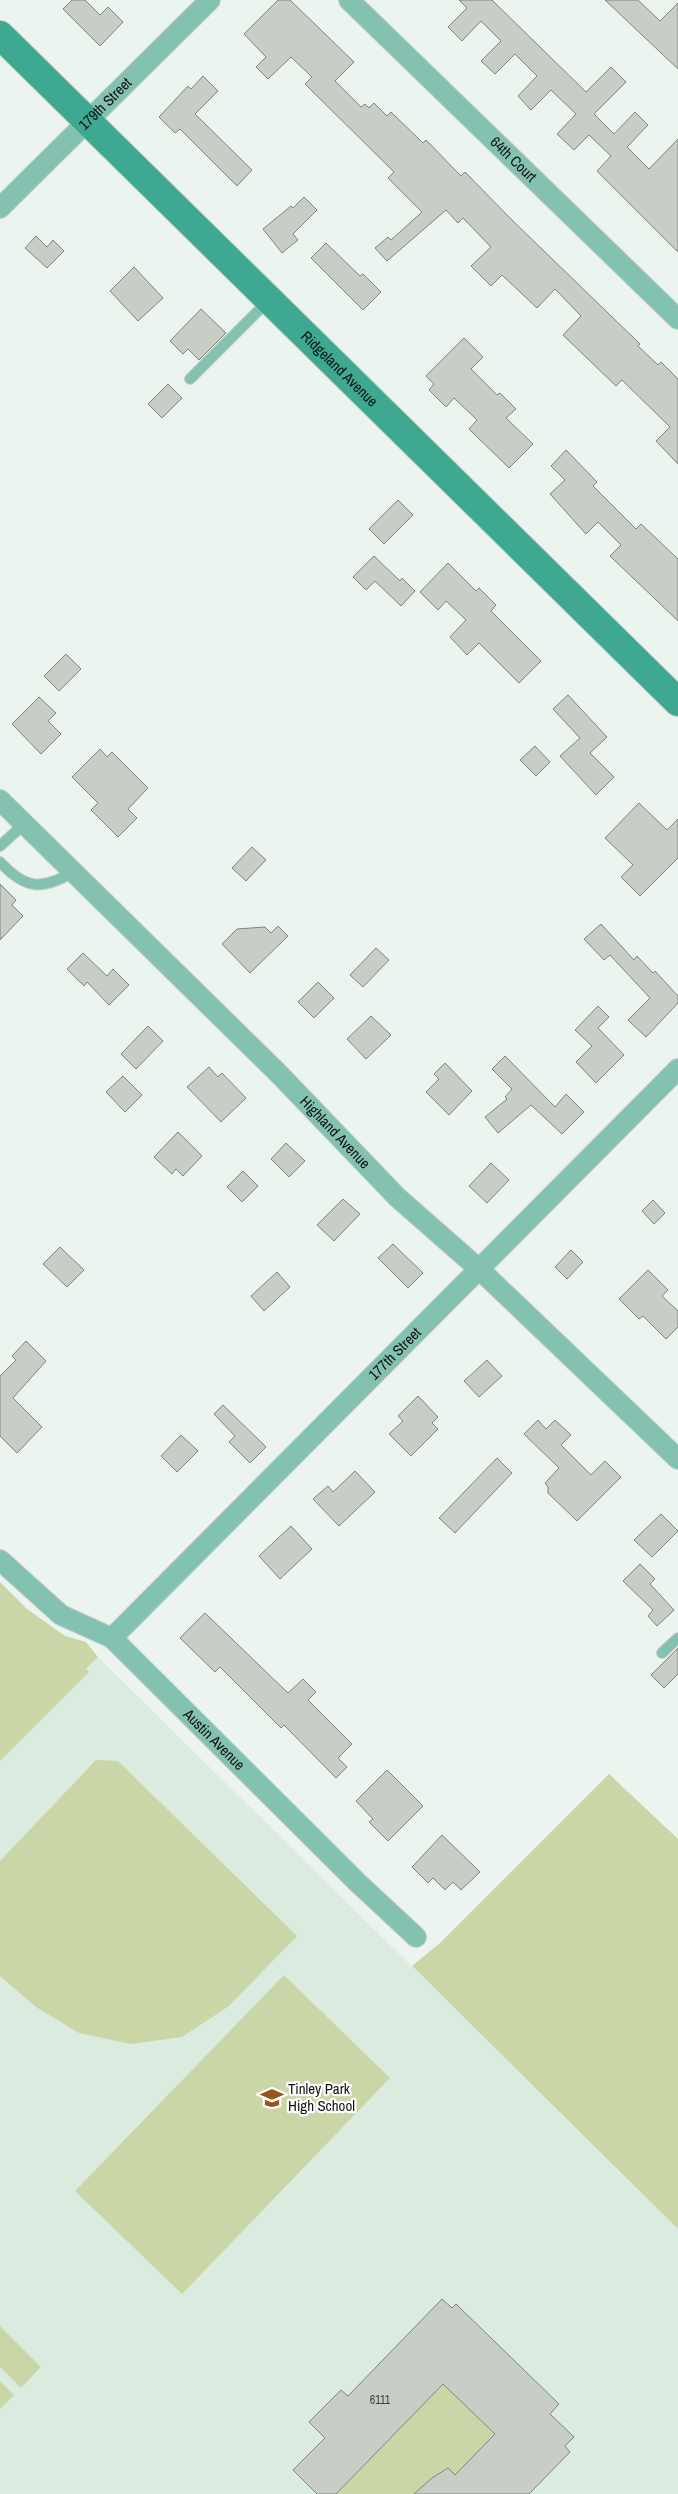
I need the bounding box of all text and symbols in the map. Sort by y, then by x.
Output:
street label: 179th Street [74,72,136,135]
street label: 64th Court [486,132,542,187]
street label: Ridgeland Avenue [297,326,383,411]
street label: Highland Avenue [295,1091,375,1173]
street label: 177th Street [363,1322,426,1385]
street label: Austin Avenue [178,1703,250,1775]
place label: Tinley Park High School [288,2078,355,2116]
school or university icon: Tinley Park High School [259,2085,285,2111]
house number: 6111 [370,2392,391,2408]

